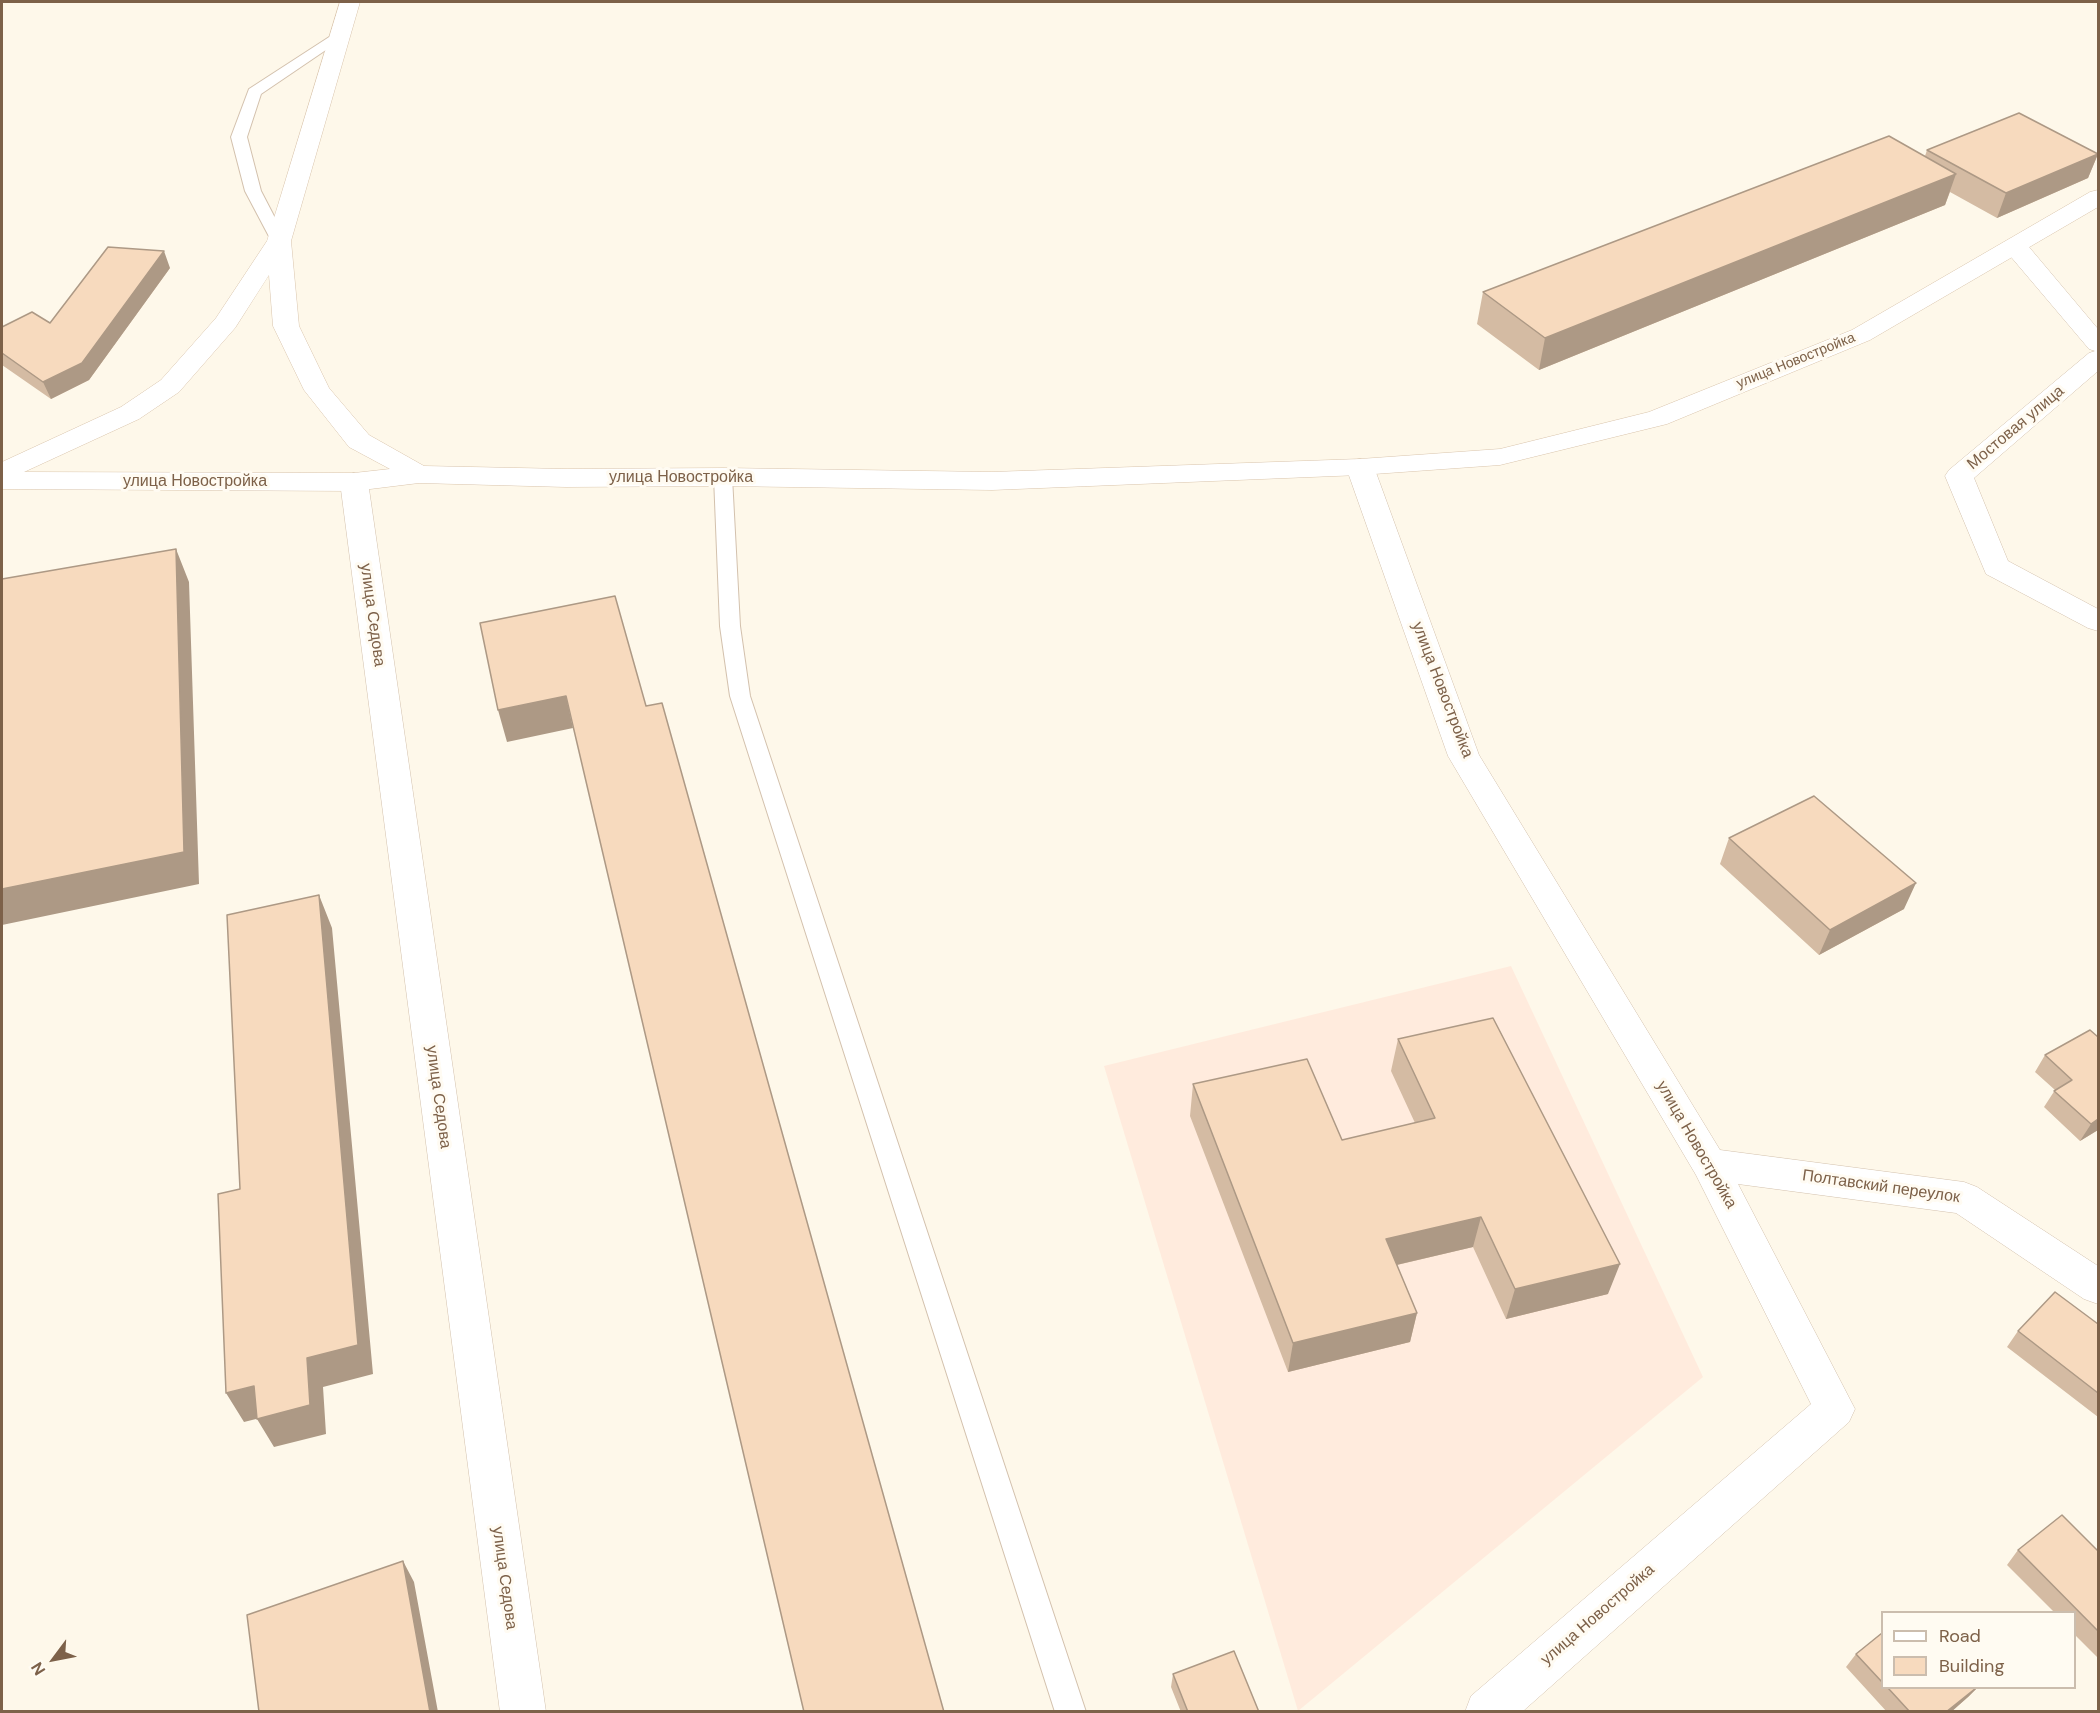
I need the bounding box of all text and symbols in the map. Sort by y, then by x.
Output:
street label: улица Новостройка [1734,330,1858,392]
street label: Мостовая улица [1964,382,2068,474]
street label: улица Новостройка [609,468,753,488]
street label: улица Новостройка [123,472,267,492]
street label: улица Седова [355,562,389,668]
street label: улица Новостройка [1407,619,1477,761]
street label: улица Седова [421,1044,455,1150]
street label: улица Новостройка [1652,1078,1740,1212]
street label: Полтавский переулок [1801,1166,1961,1208]
street label: улица Седова [487,1525,521,1631]
street label: улица Новостройка [1537,1560,1659,1670]
legend [1881,1611,2076,1689]
text: Road [1939,1624,1981,1648]
north arrow [24,1629,84,1689]
text: Building [1939,1654,2004,1678]
text: N [26,1658,50,1679]

